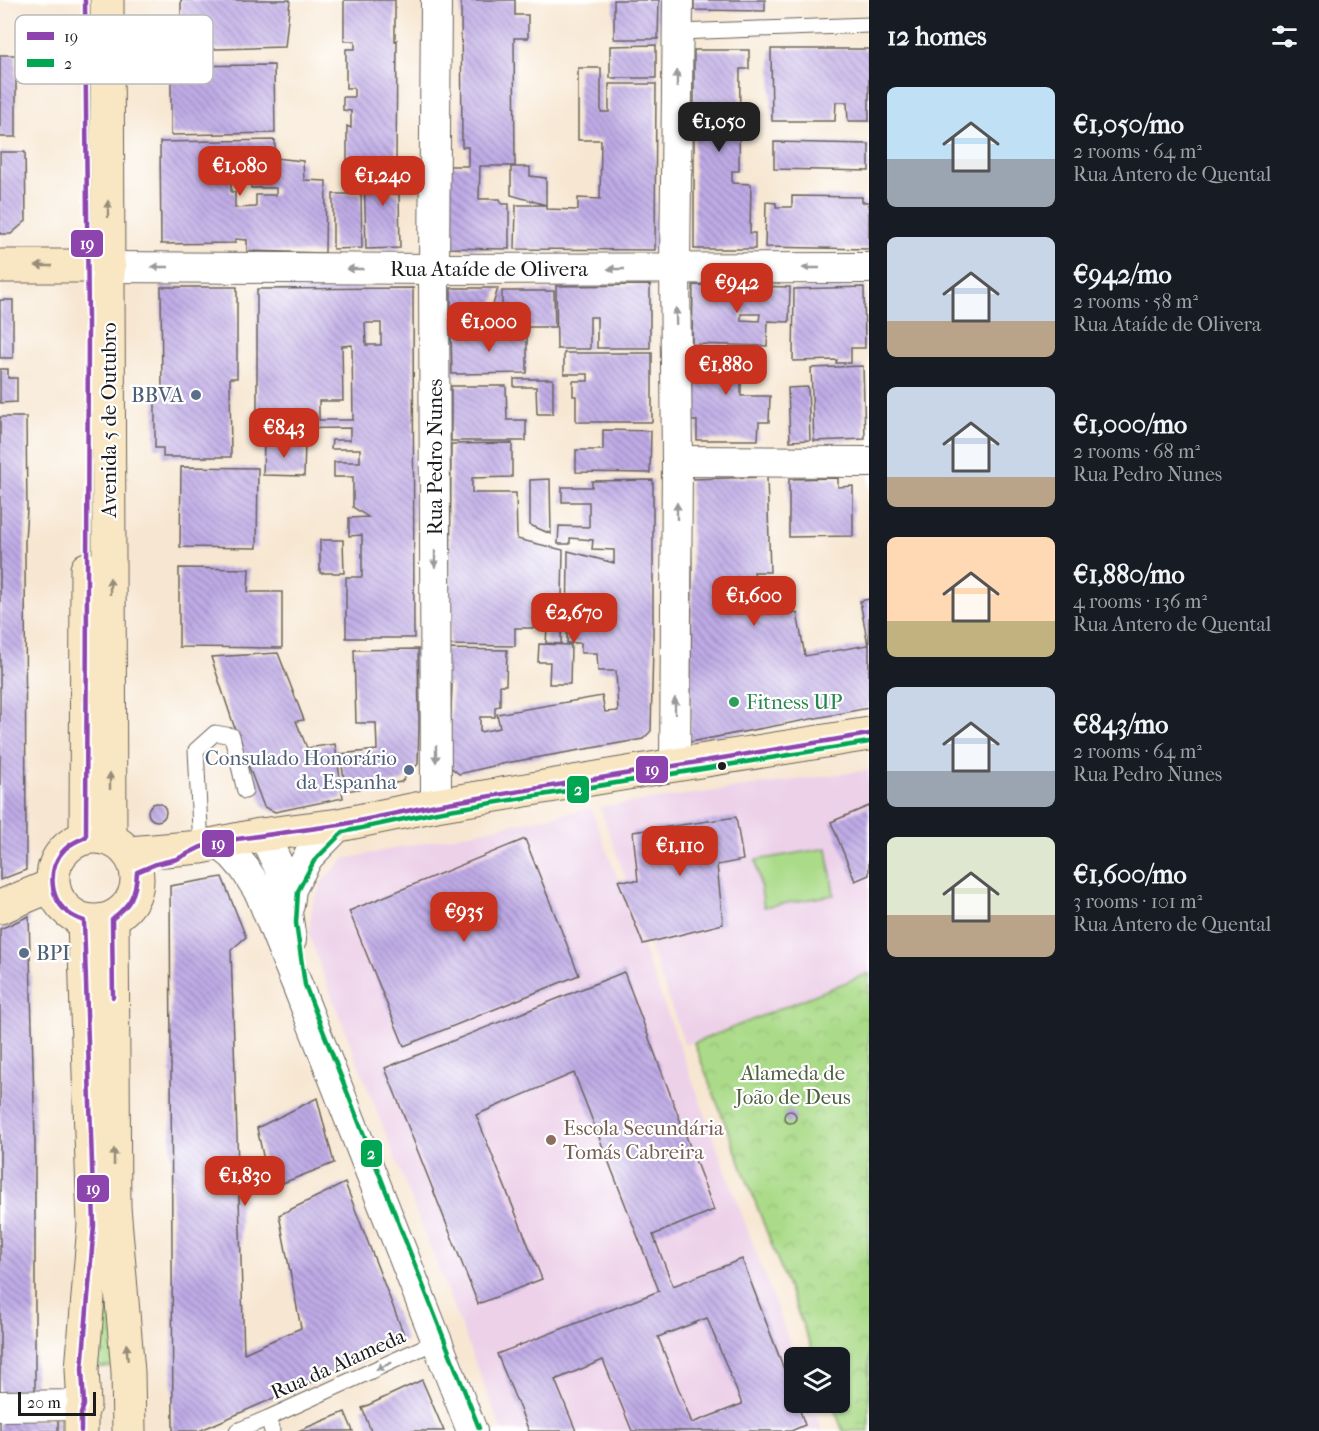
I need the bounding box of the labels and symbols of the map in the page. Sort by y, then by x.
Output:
legend [15,15,213,84]
text: 19 [64,27,78,46]
text: 2 [64,54,72,73]
one-way arrow [672,70,682,89]
pin: €1,050 [670,102,768,153]
pin: €1,080 [191,146,289,197]
pin: €1,240 [334,156,432,207]
one-way arrow [104,199,113,218]
line badge: 19 [70,229,104,258]
text: 19 [80,234,94,254]
street label: Rua Ataíde de Olivera [390,257,588,281]
one-way arrow [34,261,53,271]
one-way arrow [150,262,169,272]
pin: €942 [701,263,773,314]
one-way arrow [801,263,820,273]
one-way arrow [345,264,364,273]
one-way arrow [606,264,625,274]
pin: €1,000 [440,302,538,353]
one-way arrow [671,307,681,326]
street label: Avenida 5 de Outubro [97,322,121,519]
pin: €1,880 [677,345,775,396]
street label: Rua Pedro Nunes [423,378,447,535]
place label: BBVA [131,383,184,407]
marker: BBVA [189,388,203,402]
pin: €843 [248,408,320,459]
one-way arrow [672,502,682,521]
one-way arrow [430,549,440,568]
one-way arrow [105,576,115,595]
pin: €1,600 [705,576,803,627]
pin: €2,670 [525,593,623,644]
place label: Fitness UP [746,690,843,714]
marker: Fitness UP [727,695,741,709]
one-way arrow [670,697,680,716]
one-way arrow [431,744,441,763]
place label: Consulado Honorário da Espanha [205,746,397,794]
line badge: 19 [635,755,669,784]
text: 19 [645,760,659,780]
unlabelled marker [716,760,728,772]
marker: Consulado Honorário da Espanha [402,763,416,777]
one-way arrow [105,771,115,790]
line badge: 2 [566,775,590,804]
text: 2 [574,780,582,799]
pin: €1,110 [631,826,729,877]
line badge: 19 [201,829,235,858]
text: 19 [211,834,225,854]
pin: €935 [428,892,500,943]
place label: BPI [36,941,70,965]
marker: BPI [17,946,31,960]
park label: Alameda de João de Deus [733,1061,851,1109]
place label: Escola Secundária Tomás Cabreira [563,1116,724,1164]
marker: Escola Secundária Tomás Cabreira [544,1133,558,1147]
line badge: 2 [360,1139,383,1168]
text: 2 [367,1144,375,1163]
one-way arrow [109,1148,119,1167]
pin: €1,830 [196,1156,294,1207]
line badge: 19 [76,1174,110,1203]
text: 19 [86,1179,100,1199]
street label: Rua da Alameda [267,1323,409,1404]
one-way arrow [122,1342,132,1361]
one-way arrow [375,1361,392,1370]
scale bar [18,1389,96,1416]

